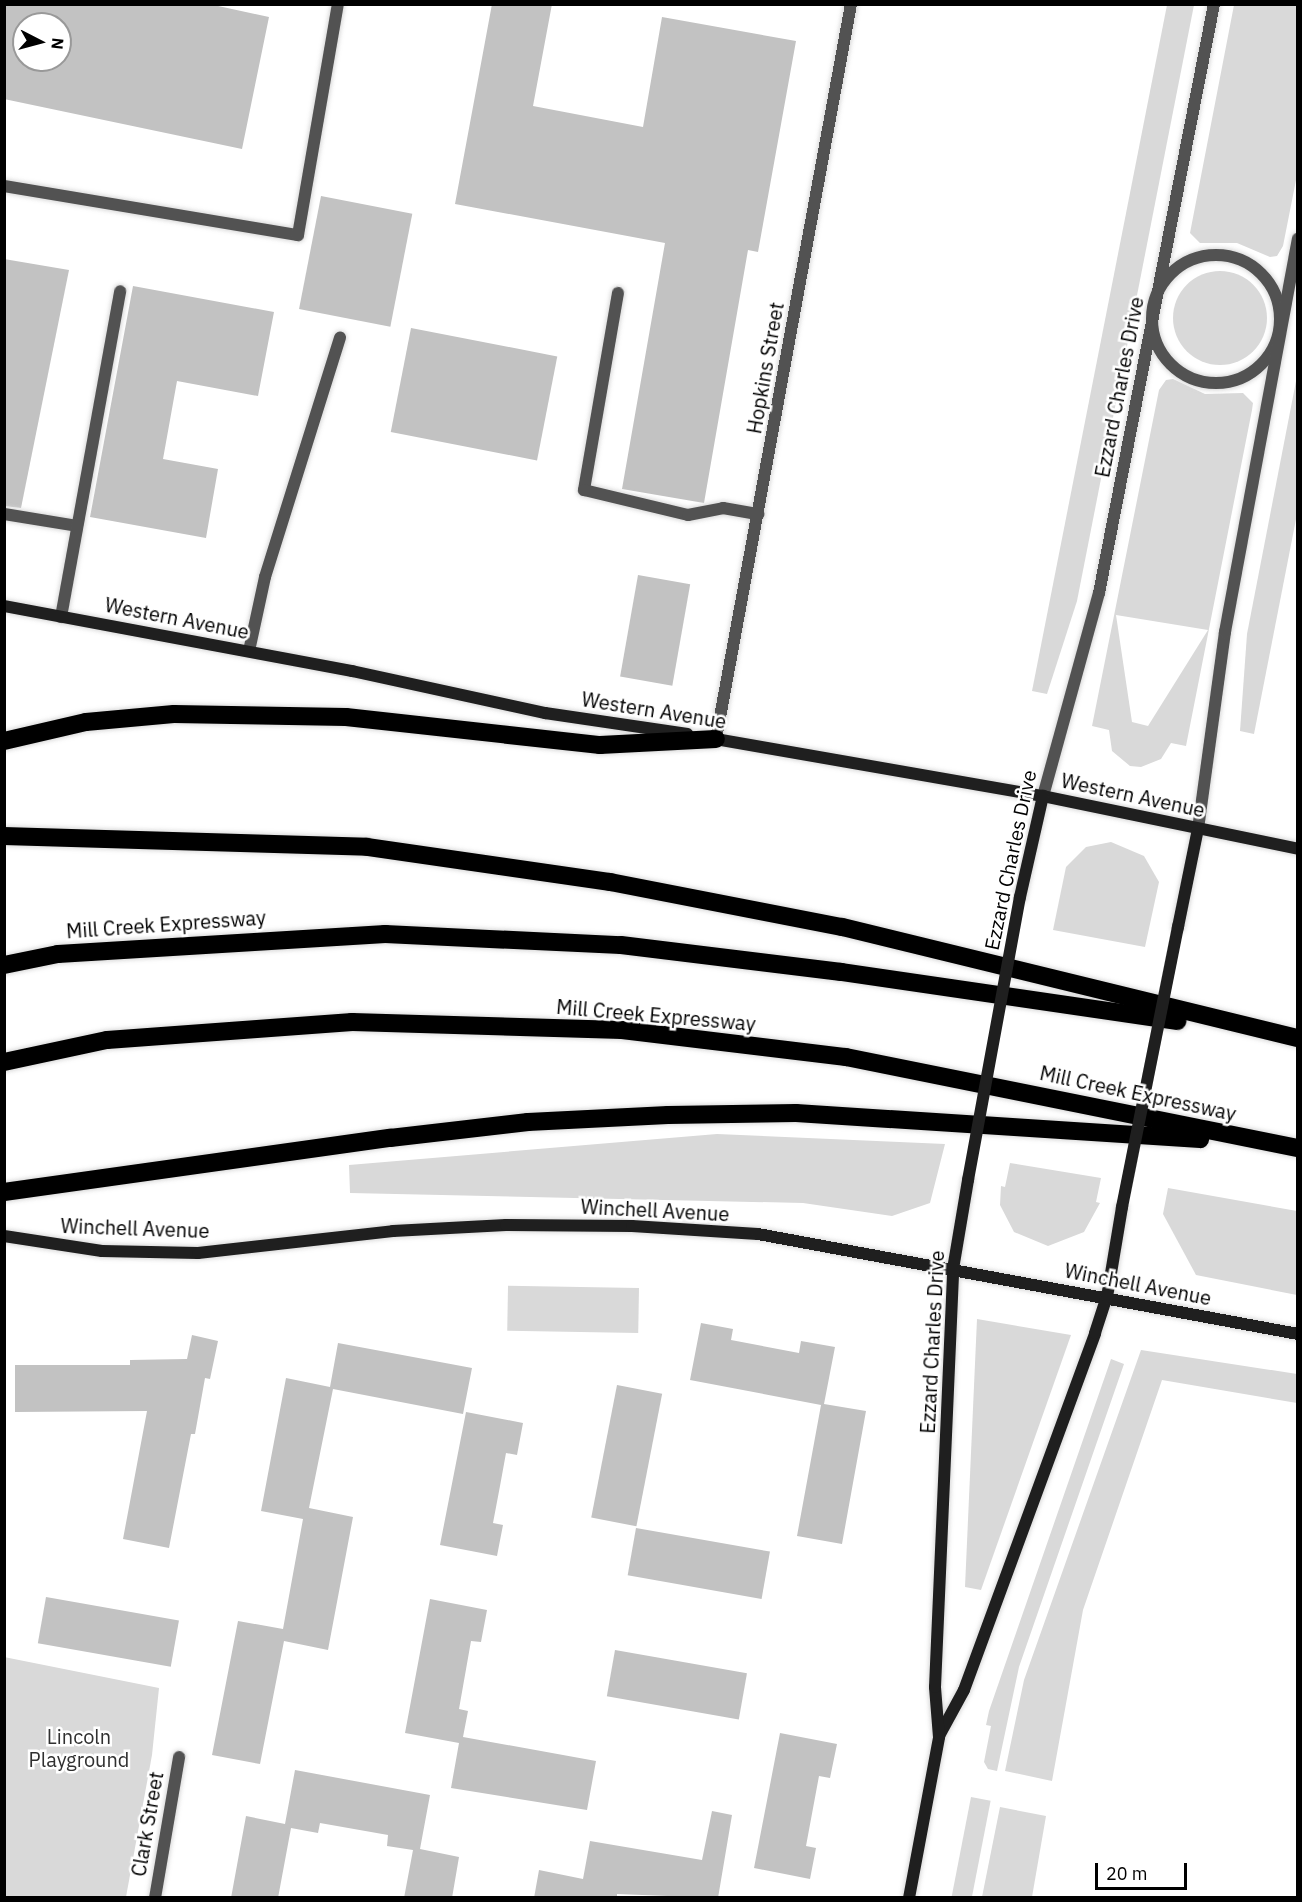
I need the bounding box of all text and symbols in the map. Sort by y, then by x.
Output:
north arrow [12,12,72,72]
text: N [47,37,68,50]
street label: Ezzard Charles Drive [1090,295,1148,479]
street label: Hopkins Street [742,300,788,436]
street label: Western Avenue [103,592,251,644]
street label: Western Avenue [580,687,728,733]
street label: Ezzard Charles Drive [979,768,1041,952]
street label: Western Avenue [1059,768,1207,822]
street label: Mill Creek Expressway [65,905,267,943]
street label: Mill Creek Expressway [555,994,757,1036]
street label: Mill Creek Expressway [1038,1060,1238,1126]
street label: Winchell Avenue [580,1194,730,1226]
street label: Winchell Avenue [60,1213,210,1243]
street label: Ezzard Charles Drive [915,1250,949,1434]
street label: Winchell Avenue [1063,1258,1213,1310]
park label: Lincoln Playground [29,1724,129,1771]
street label: Clark Street [126,1770,168,1878]
scale bar [1098,1851,1190,1889]
text: 20 m [1106,1862,1148,1885]

